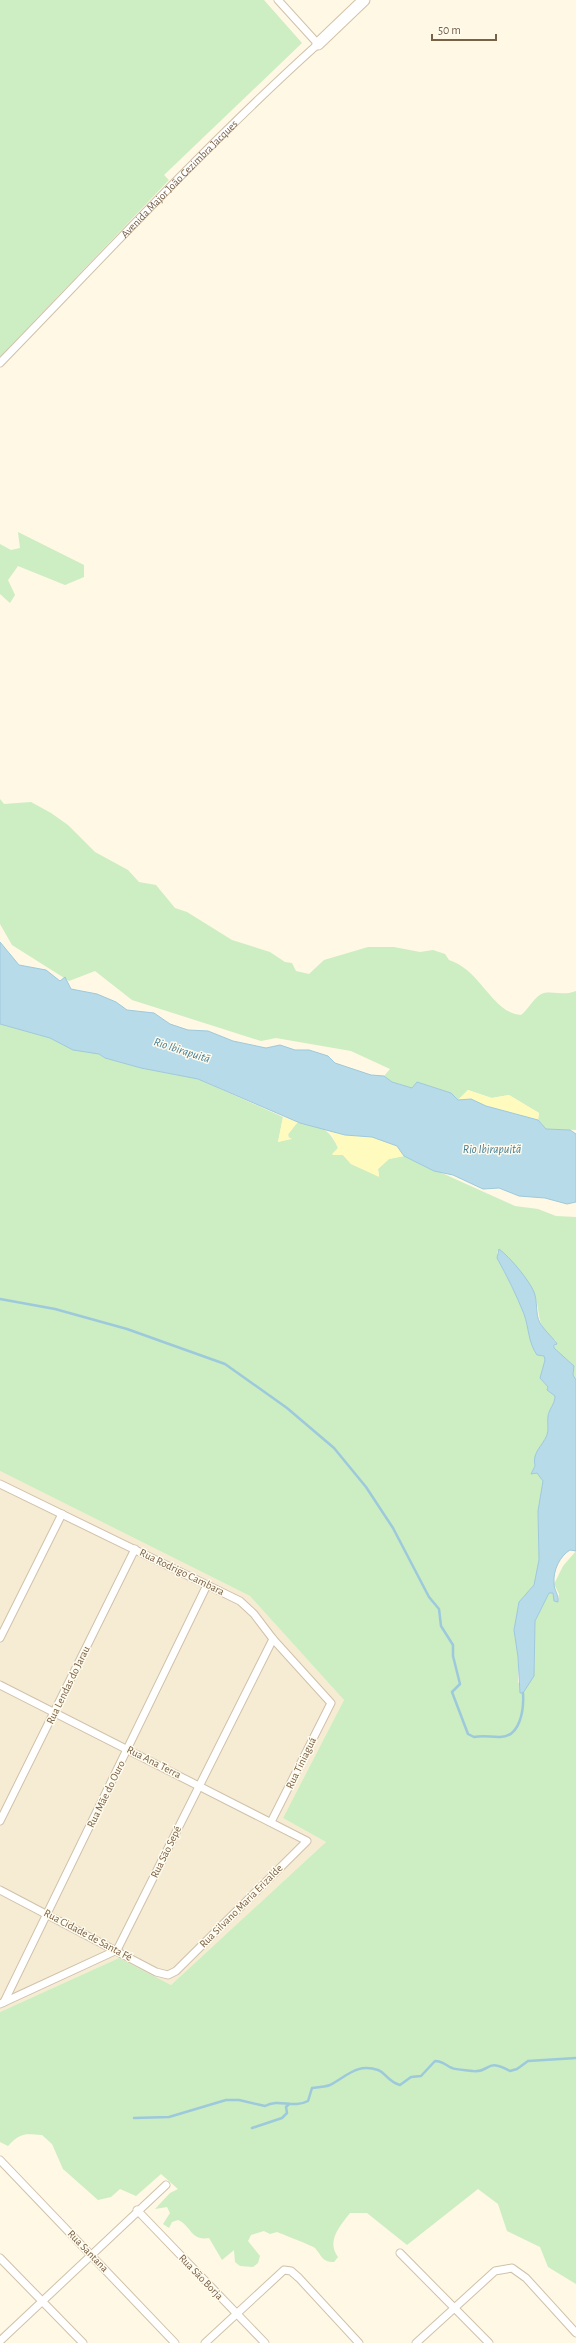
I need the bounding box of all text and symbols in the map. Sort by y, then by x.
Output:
scale bar [432,16,496,42]
text: 50 m [438,24,461,36]
street label: Avenida Major João Cezimbra Jacques [119,118,239,240]
water label: Rio Ibirapuitã [152,1035,212,1066]
water label: Rio Ibirapuitã [463,1143,522,1156]
street label: Rua Rodrigo Cambara [138,1547,226,1597]
street label: Rua Lendas do Jarau [44,1644,92,1726]
street label: Rua Tiniaguá [284,1735,318,1791]
street label: Rua Ana Terra [125,1744,183,1780]
street label: Rua Mãe do Ouro [85,1759,127,1829]
street label: Rua São Sepé [149,1824,183,1880]
street label: Rua Silvano Maria Erizalde [197,1862,285,1950]
street label: Rua Cidade de Santa Fé [42,1907,134,1963]
street label: Rua Santana [66,2228,110,2274]
street label: Rua São Borja [177,2252,225,2302]

